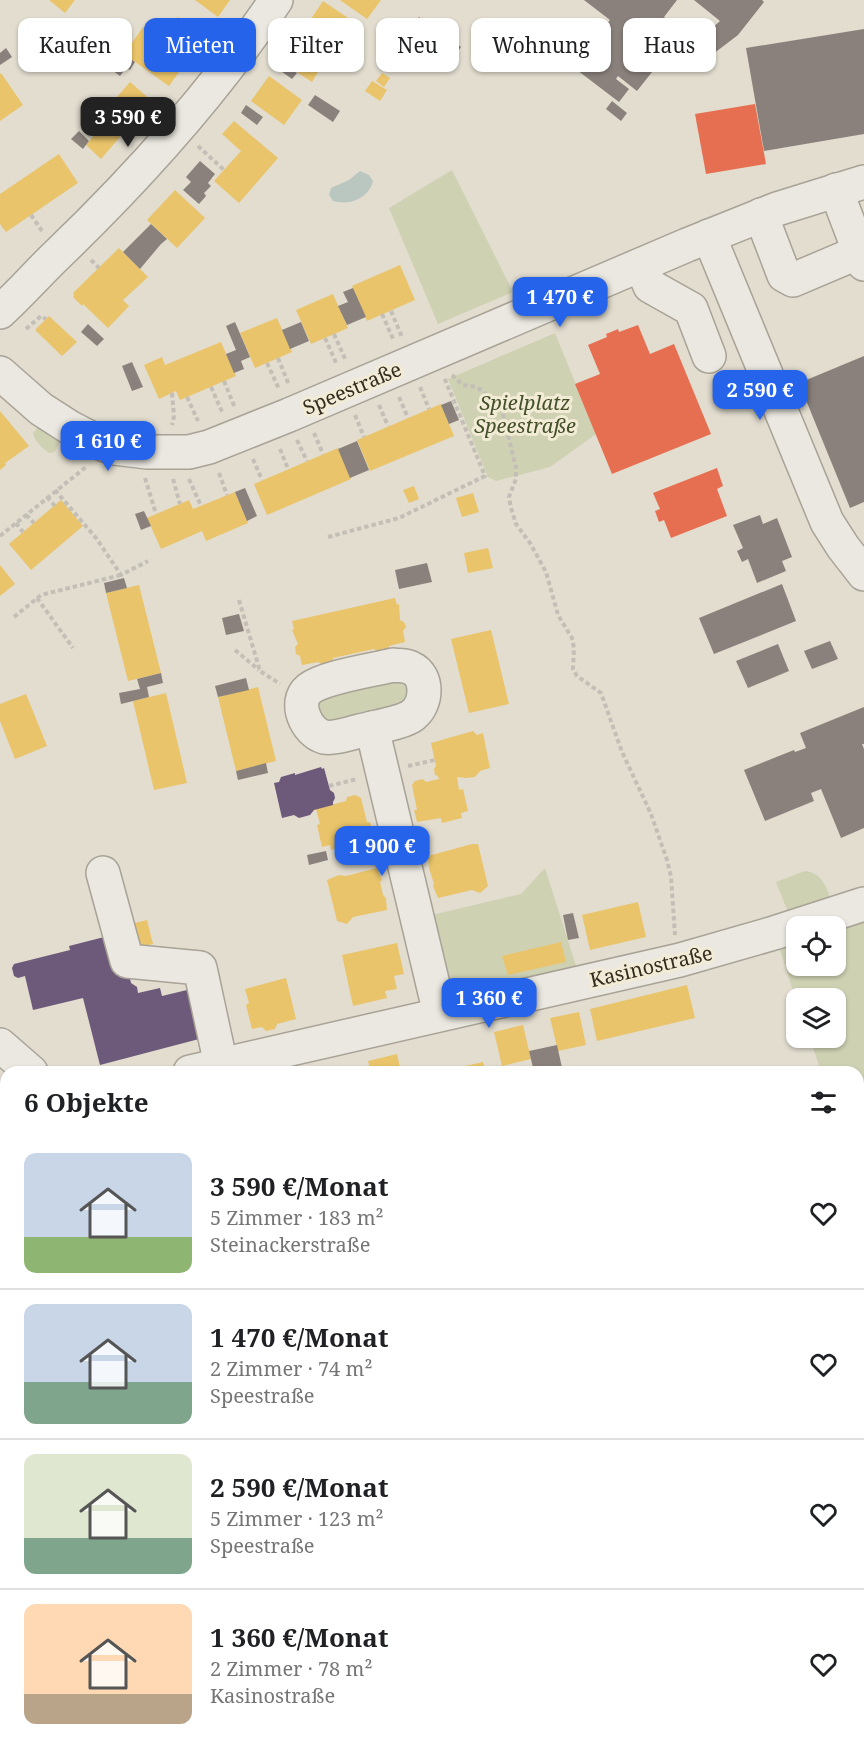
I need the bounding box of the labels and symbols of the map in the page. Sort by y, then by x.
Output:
pin: 3 590 € [73,97,183,148]
pin: 1 470 € [505,277,615,328]
street label: Speestraße [299,355,405,421]
pin: 2 590 € [705,370,815,421]
park label: Spielplatz Speestraße [474,389,576,439]
pin: 1 610 € [53,421,163,472]
pin: 1 900 € [327,826,437,877]
street label: Kasinostraße [587,939,715,993]
pin: 1 360 € [434,978,544,1029]

